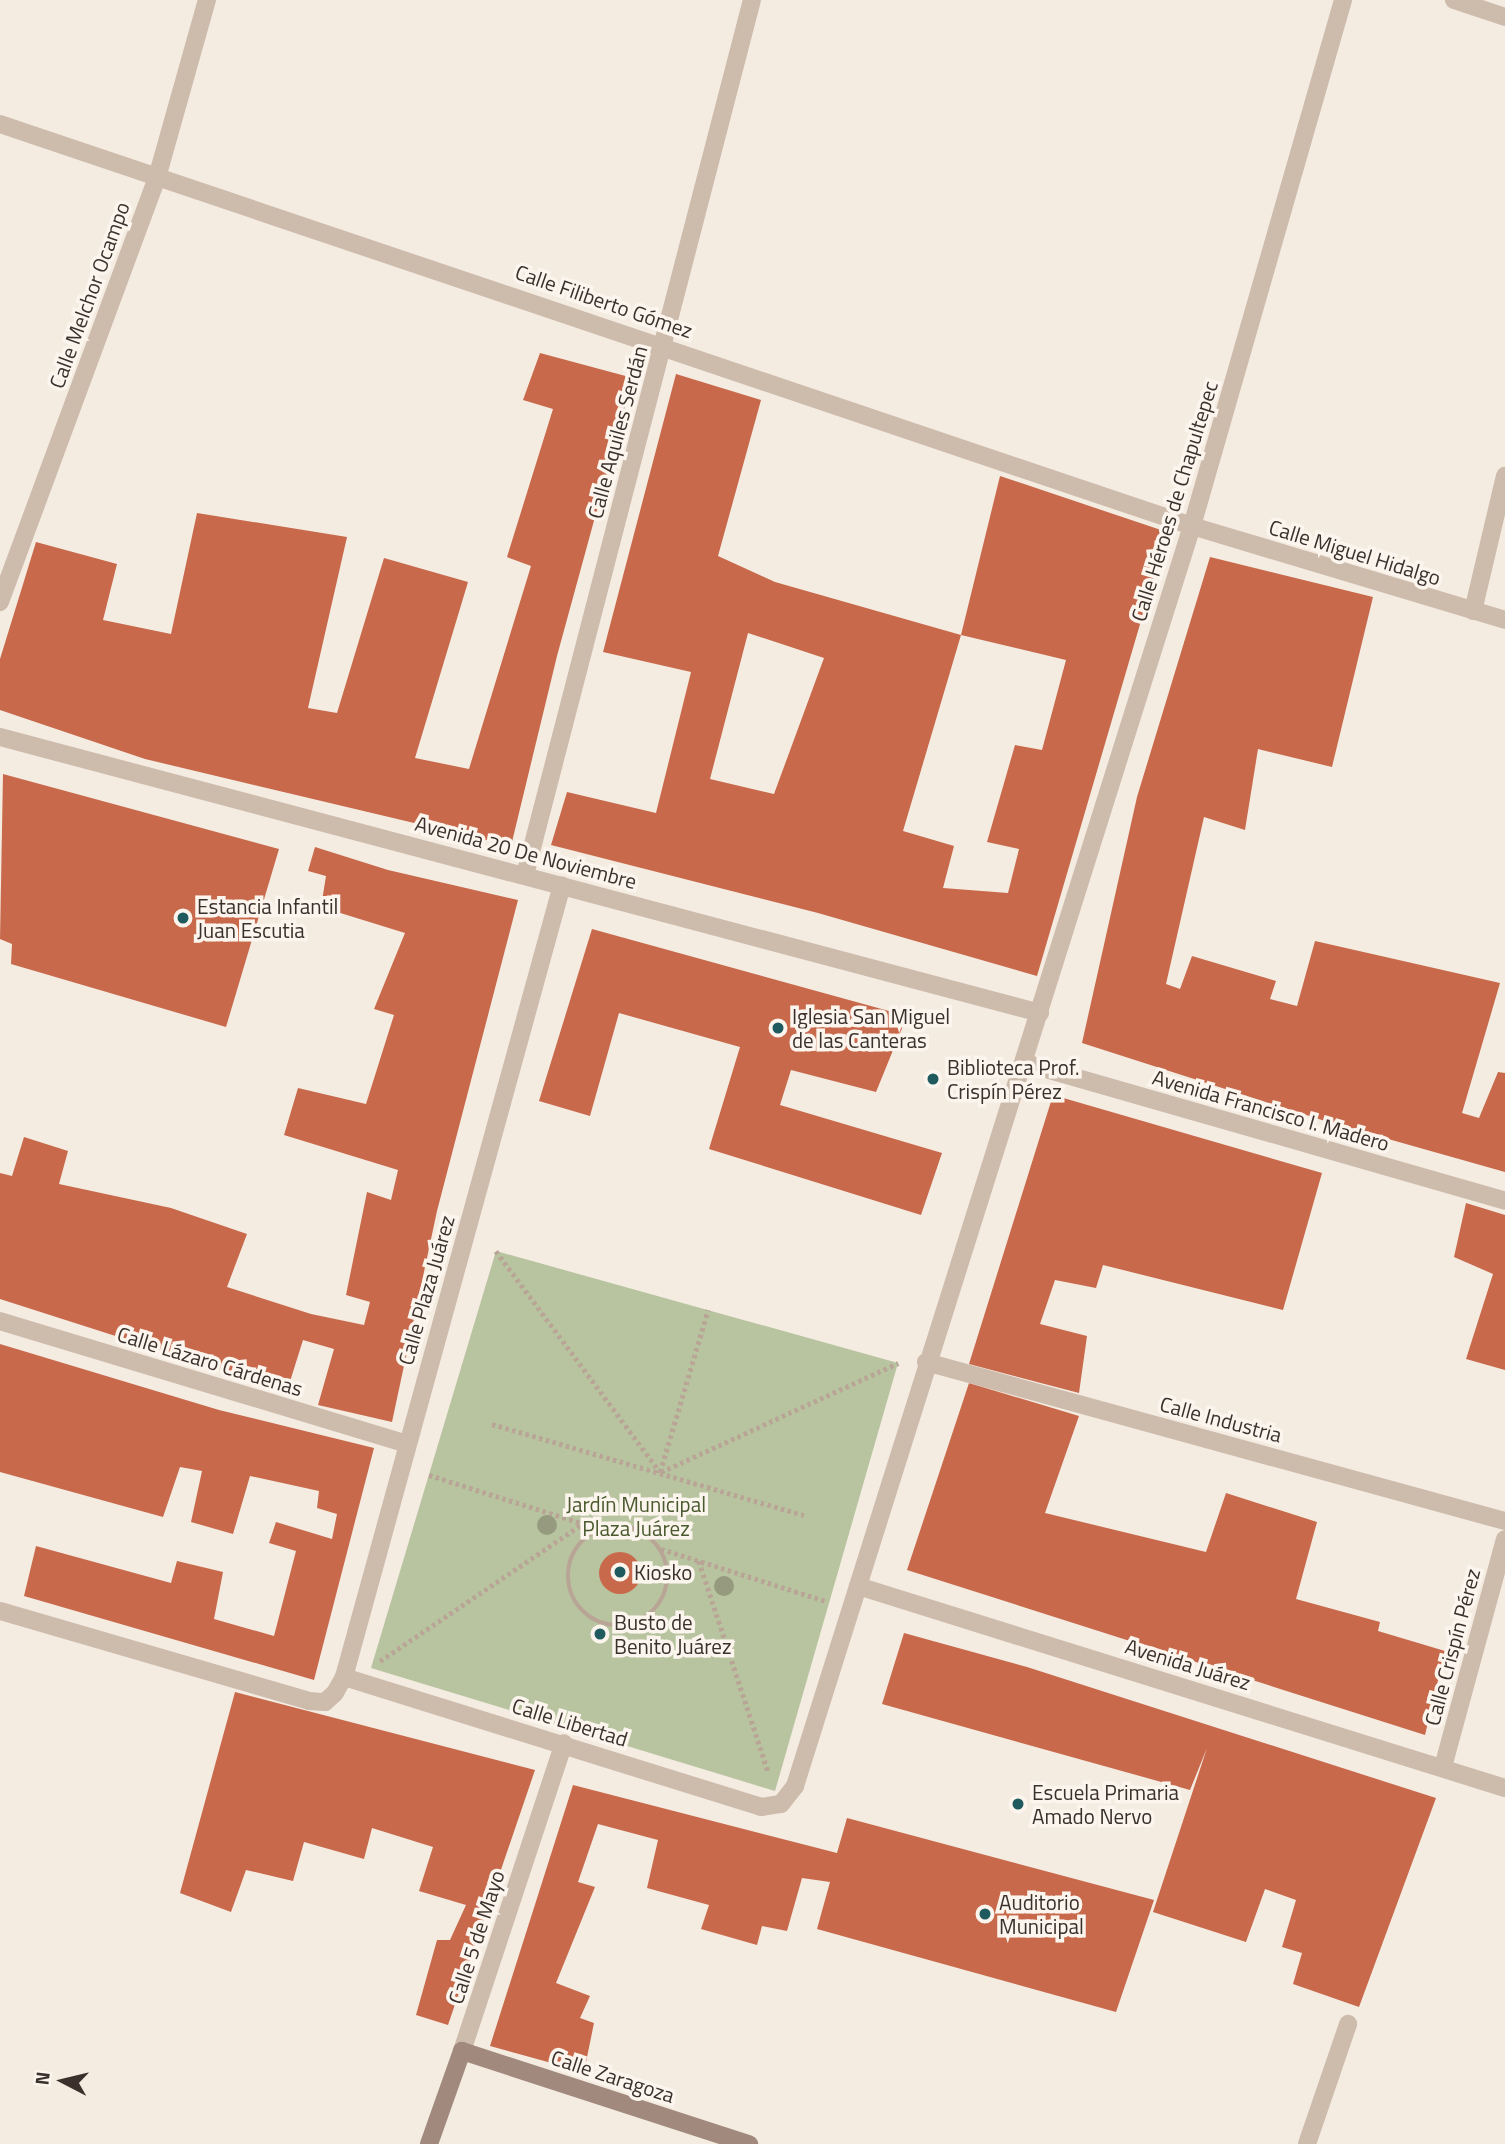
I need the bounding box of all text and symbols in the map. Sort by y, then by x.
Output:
street label: Calle Melchor Ocampo [44,198,134,392]
street label: Calle Filiberto Gómez [512,259,696,343]
street label: Calle Aquiles Serdán [582,343,652,521]
street label: Calle Héroes de Chapultepec [1125,378,1223,624]
street label: Calle Miguel Hidalgo [1266,514,1444,590]
street label: Avenida 20 De Noviembre [413,810,639,894]
place label: Estancia Infantil Juan Escutia [197,893,338,943]
marker: Estancia Infantil Juan Escutia [175,910,191,926]
place label: Iglesia San Miguel de las Canteras [792,1003,950,1053]
marker: Iglesia San Miguel de las Canteras [770,1020,786,1036]
place label: Biblioteca Prof. Crispín Pérez [947,1054,1080,1104]
street label: Avenida Francisco I. Madero [1150,1064,1392,1156]
marker: Biblioteca Prof. Crispín Pérez [925,1071,941,1087]
street label: Calle Plaza Juárez [393,1212,459,1368]
street label: Calle Lázaro Cárdenas [114,1321,306,1401]
street label: Calle Industria [1157,1391,1285,1447]
park label: Jardín Municipal Plaza Juárez [566,1491,706,1541]
place label: Kiosko [634,1559,692,1585]
marker: Kiosko [612,1564,628,1580]
street label: Calle Crispín Pérez [1419,1566,1485,1728]
place label: Busto de Benito Juárez [614,1609,731,1659]
marker: Busto de Benito Juárez [592,1626,608,1642]
street label: Avenida Juárez [1122,1633,1254,1695]
street label: Calle Libertad [509,1692,631,1752]
place label: Escuela Primaria Amado Nervo [1032,1779,1179,1829]
marker: Escuela Primaria Amado Nervo [1010,1796,1026,1812]
street label: Calle 5 de Mayo [443,1867,509,2007]
place label: Auditorio Municipal [999,1889,1084,1939]
marker: Auditorio Municipal [977,1906,993,1922]
street label: Calle Zaragoza [548,2044,678,2108]
north arrow [28,2046,98,2116]
text: N [26,2070,57,2087]

